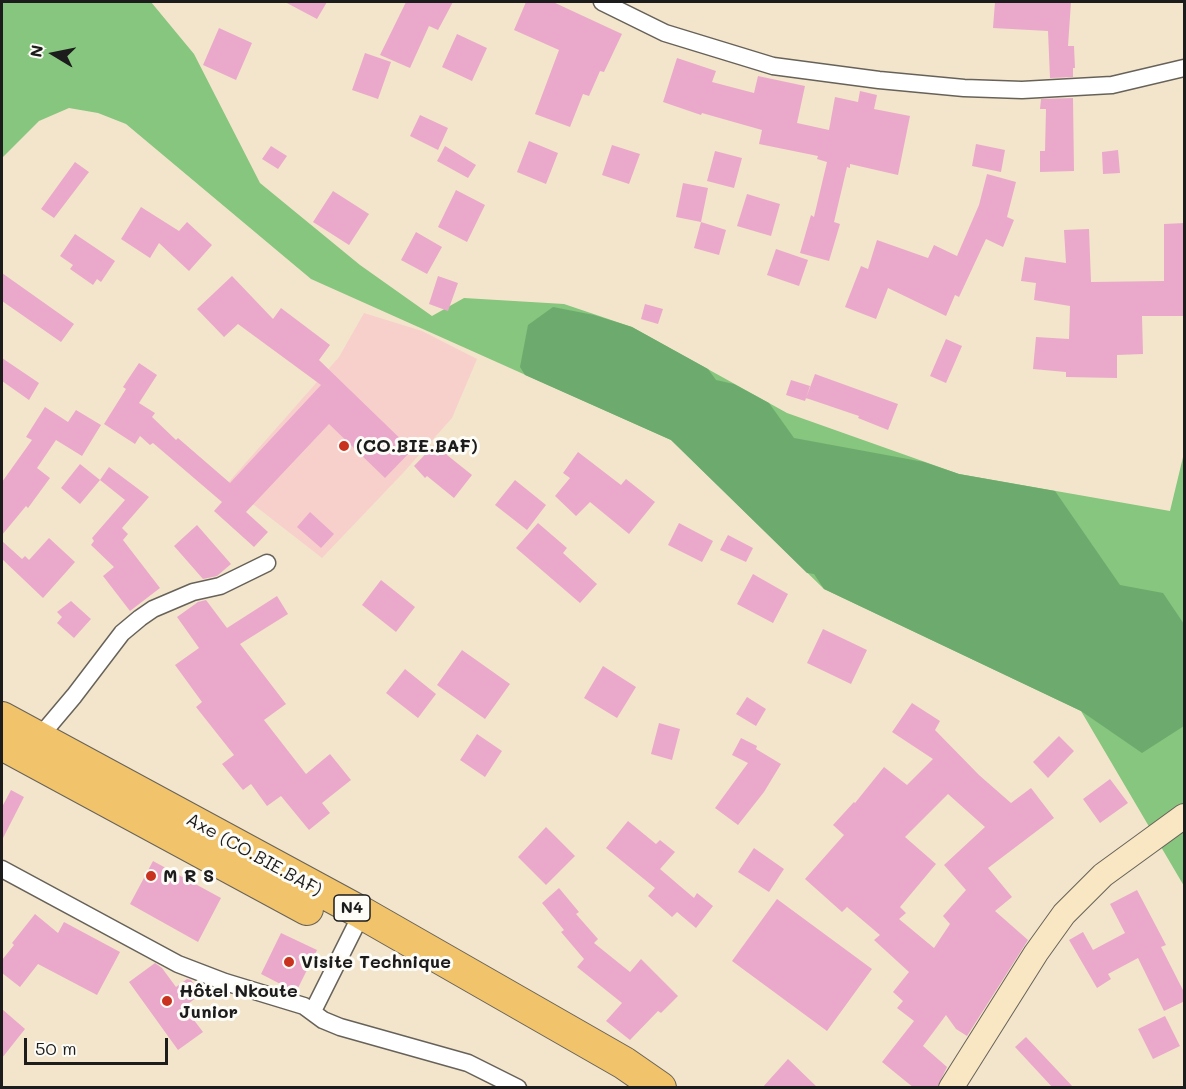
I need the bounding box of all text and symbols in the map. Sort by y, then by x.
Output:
north arrow [24,24,84,84]
text: N [24,43,47,59]
place label: (CO.BIE.BAF) [356,435,478,457]
marker: (CO.BIE.BAF) [337,439,351,453]
street label: Axe (CO.BIE.BAF) [182,809,326,901]
place label: M R S [163,865,214,887]
marker: M R S [144,869,158,883]
road number: N4 [334,895,370,921]
place label: Visite Technique [301,951,451,973]
marker: Visite Technique [282,955,296,969]
place label: Hôtel Nkoute Junior [179,980,298,1022]
marker: Hôtel Nkoute Junior [160,994,174,1008]
scale bar [27,1026,171,1064]
text: 50 m [35,1036,77,1060]

